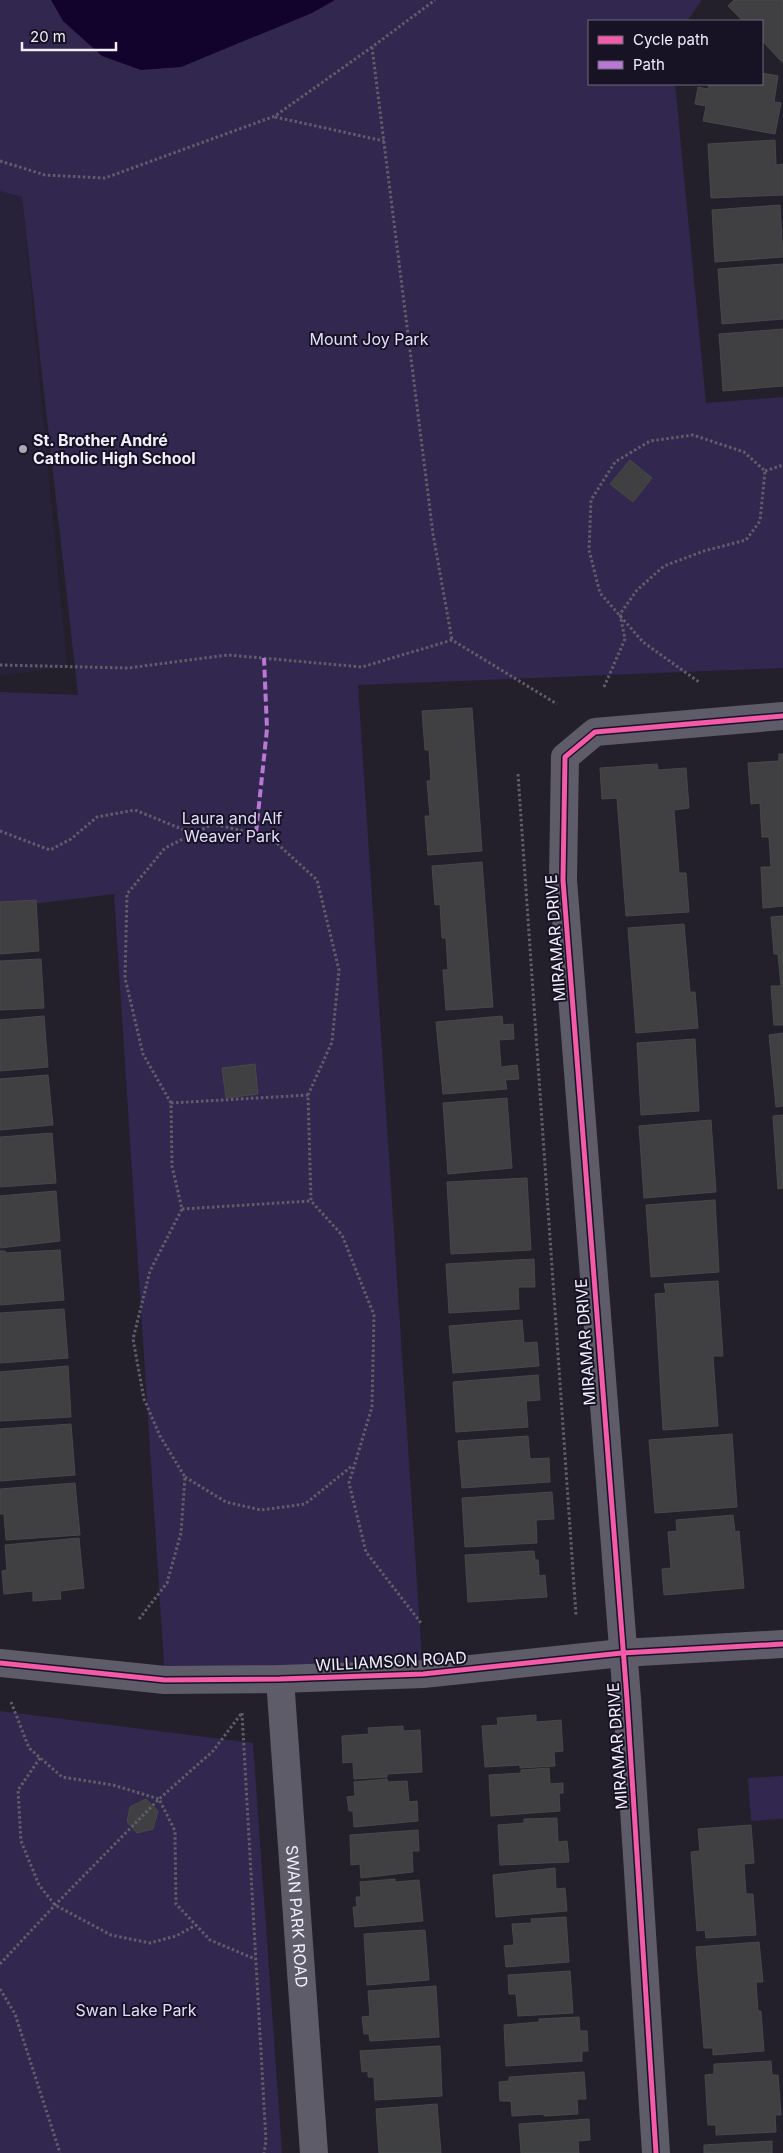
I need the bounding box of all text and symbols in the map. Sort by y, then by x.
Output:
scale bar [22,20,116,52]
legend [588,20,763,85]
text: 20 m [30,27,66,46]
text: Cycle path [633,30,709,49]
text: Path [633,55,665,74]
park label: Mount Joy Park [310,329,429,349]
place label: St. Brother André Catholic High School [33,430,196,468]
marker: St. Brother André Catholic High School [17,443,29,455]
park label: Laura and Alf Weaver Park [182,808,282,846]
street label: MIRAMAR DRIVE [541,874,569,1002]
street label: MIRAMAR DRIVE [571,1278,599,1406]
street label: WILLIAMSON ROAD [315,1647,467,1675]
street label: MIRAMAR DRIVE [603,1682,631,1810]
street label: SWAN PARK ROAD [282,1844,312,1988]
park label: Swan Lake Park [76,2000,197,2020]

